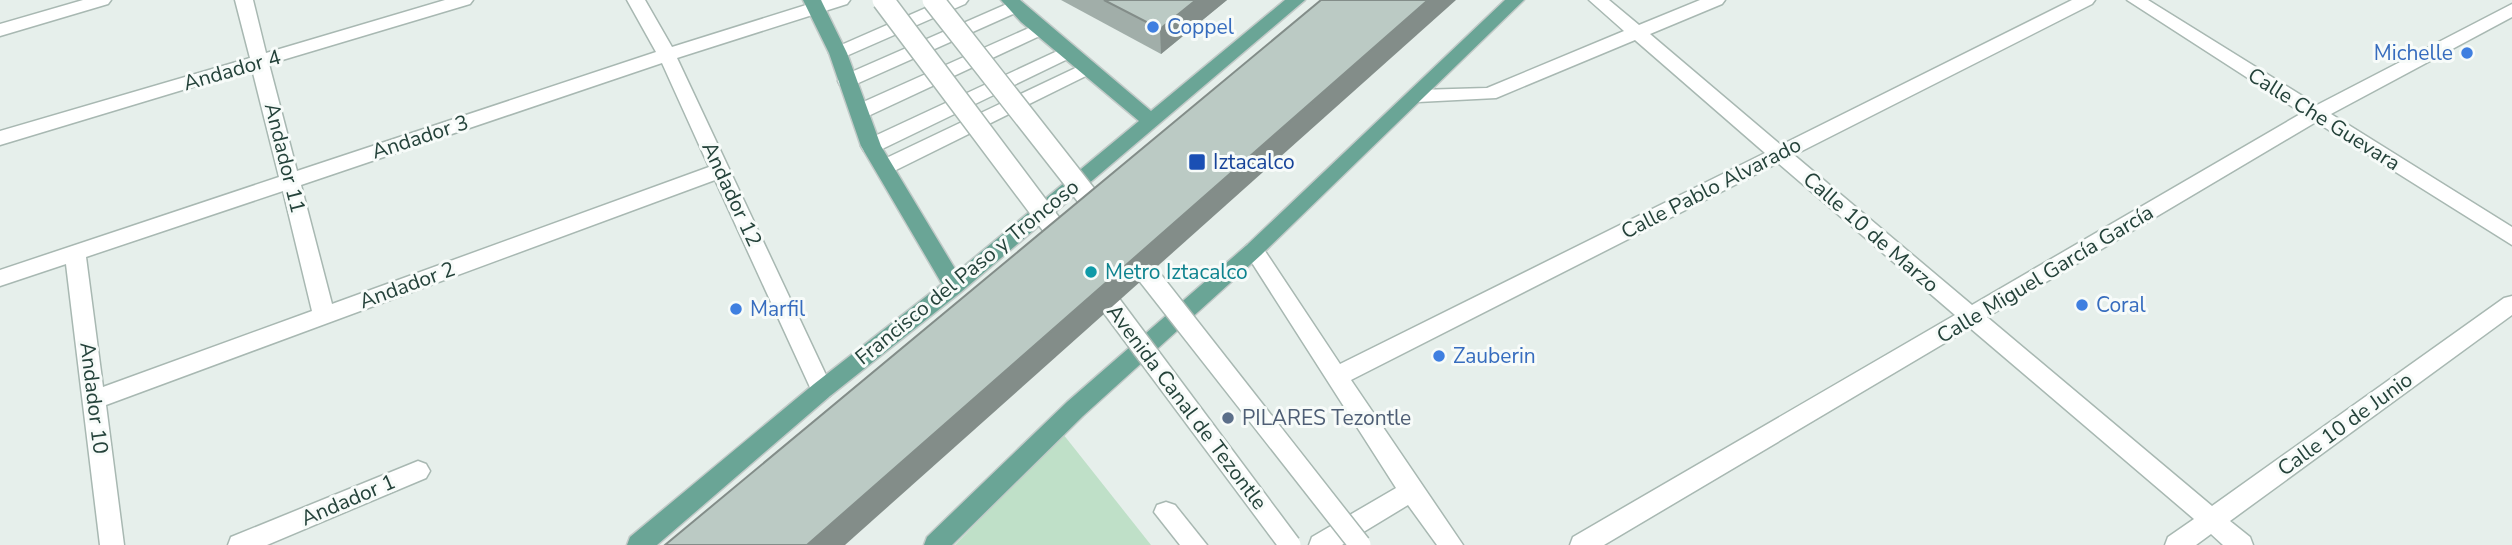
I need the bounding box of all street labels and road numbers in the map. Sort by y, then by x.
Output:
street label: Andador 4 [180,43,284,97]
street label: Calle Che Guevara [2242,61,2406,177]
street label: Andador 11 [258,100,312,216]
street label: Andador 3 [368,108,472,166]
street label: Calle Pablo Alvarado [1616,130,1806,246]
street label: Andador 12 [696,137,768,251]
street label: Calle 10 de Marzo [1797,165,1945,299]
street label: Francisco del Paso y Troncoso [849,173,1085,371]
street label: Calle Miguel García García [1932,198,2158,350]
street label: Andador 2 [355,255,459,315]
street label: Avenida Canal de Tezontle [1100,299,1274,515]
street label: Andador 10 [73,340,115,456]
street label: Calle 10 de Junio [2272,366,2418,482]
street label: Andador 1 [296,468,400,532]

